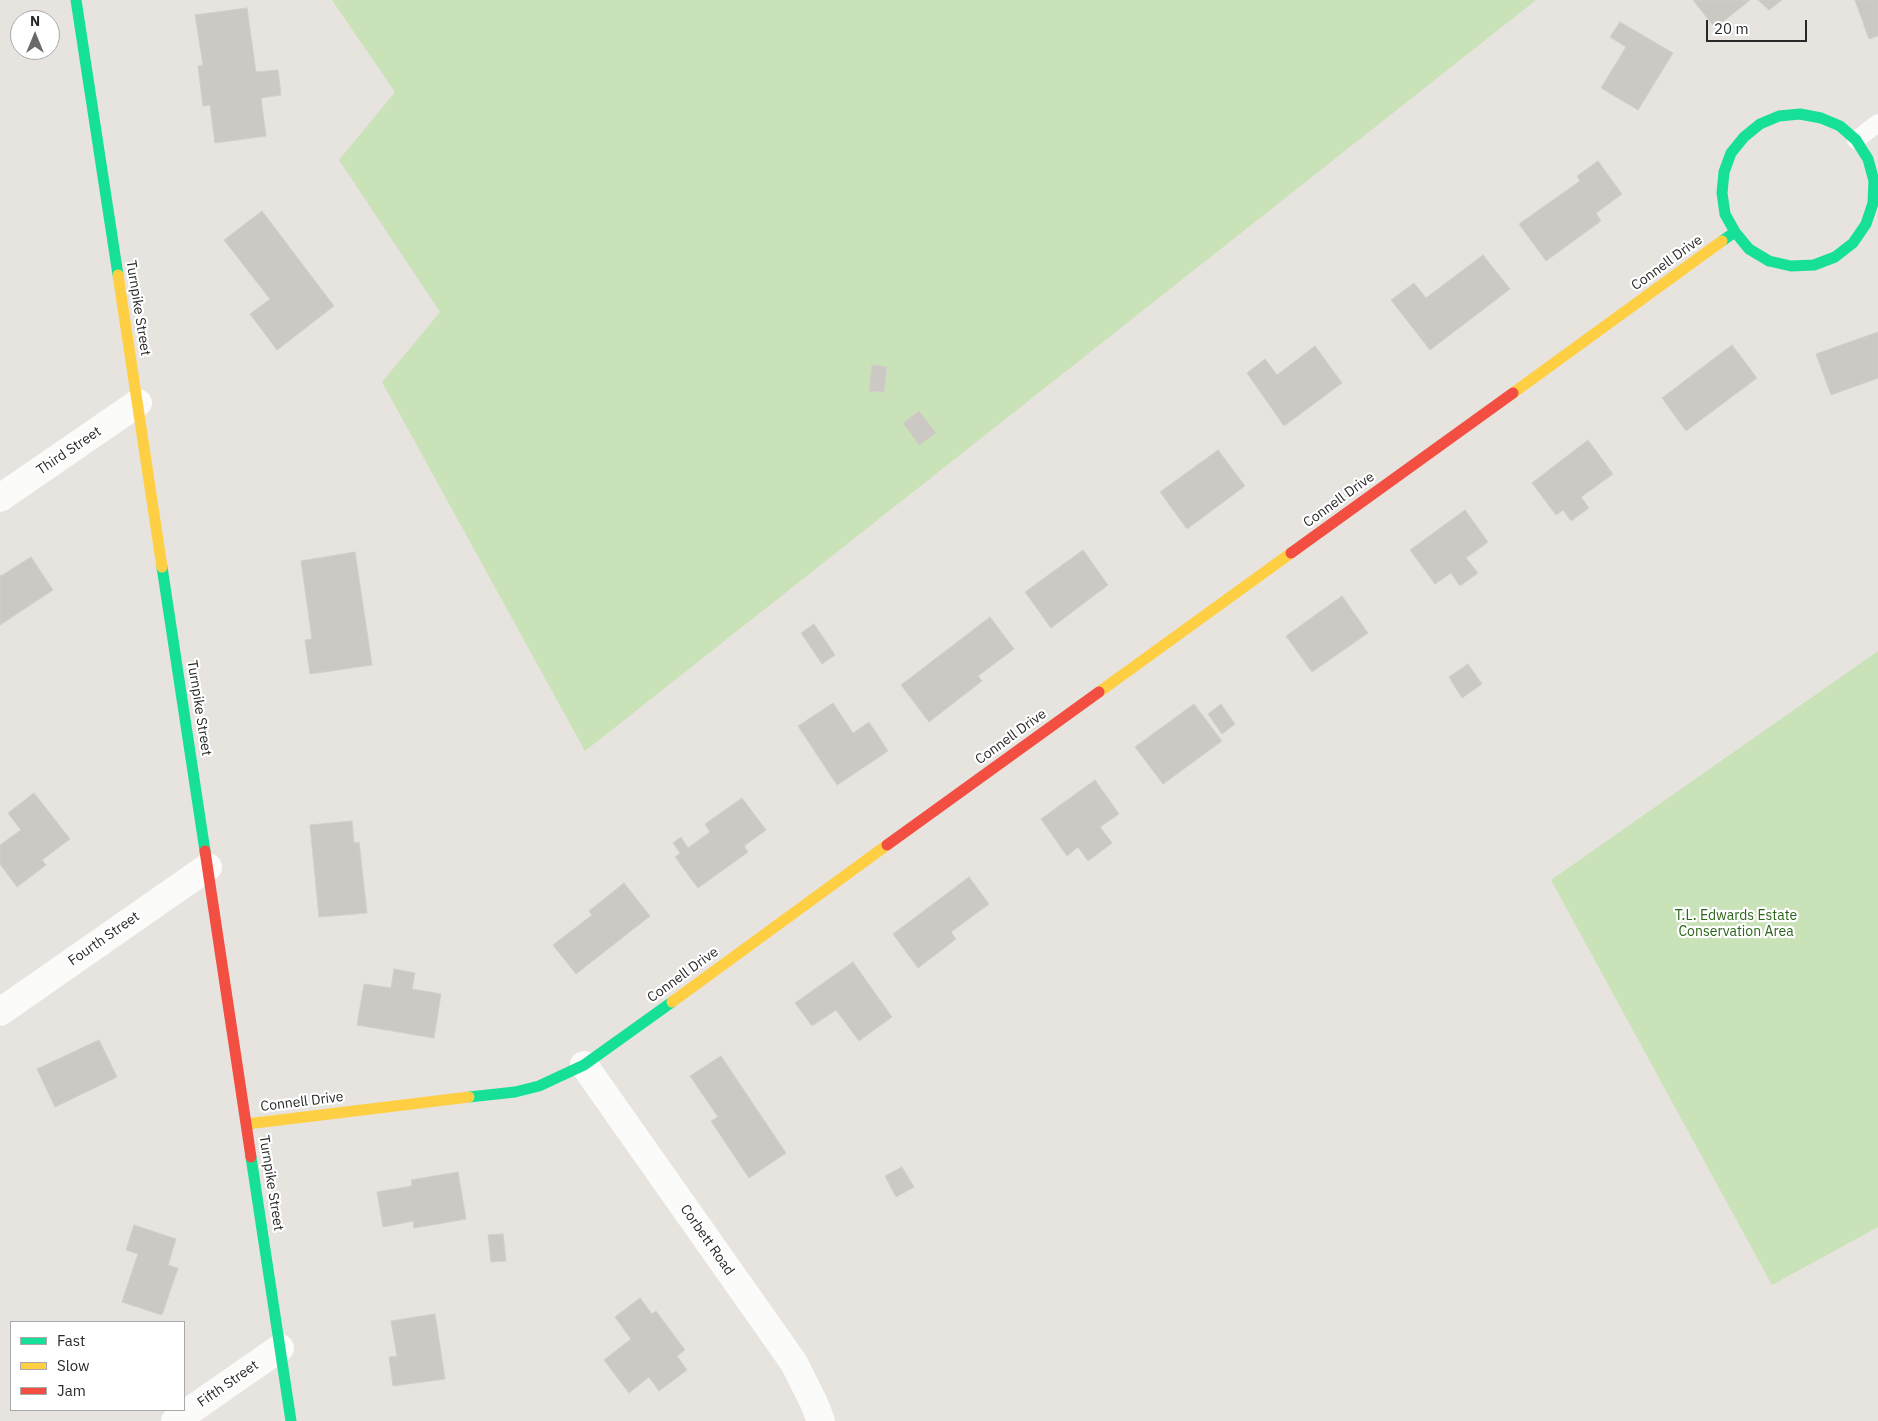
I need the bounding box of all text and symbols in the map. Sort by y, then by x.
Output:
north arrow [10,10,60,60]
scale bar [1708,10,1809,42]
text: N [30,12,40,30]
text: 20 m [1714,19,1749,38]
street label: Connell Drive [1628,232,1706,294]
street label: Turnpike Street [122,259,154,357]
street label: Third Street [33,423,105,479]
street label: Connell Drive [1300,469,1378,531]
street label: Turnpike Street [183,659,215,757]
street label: Connell Drive [972,706,1050,768]
street label: Fourth Street [65,908,143,970]
park label: T.L. Edwards Estate Conservation Area [1675,908,1797,940]
street label: Connell Drive [644,944,722,1006]
street label: Connell Drive [260,1089,344,1115]
street label: Turnpike Street [255,1134,287,1232]
street label: Corbett Road [676,1201,738,1279]
legend [10,1321,185,1411]
text: Fast [57,1331,85,1350]
text: Slow [57,1356,90,1375]
street label: Fifth Street [194,1357,262,1411]
text: Jam [57,1381,86,1400]

